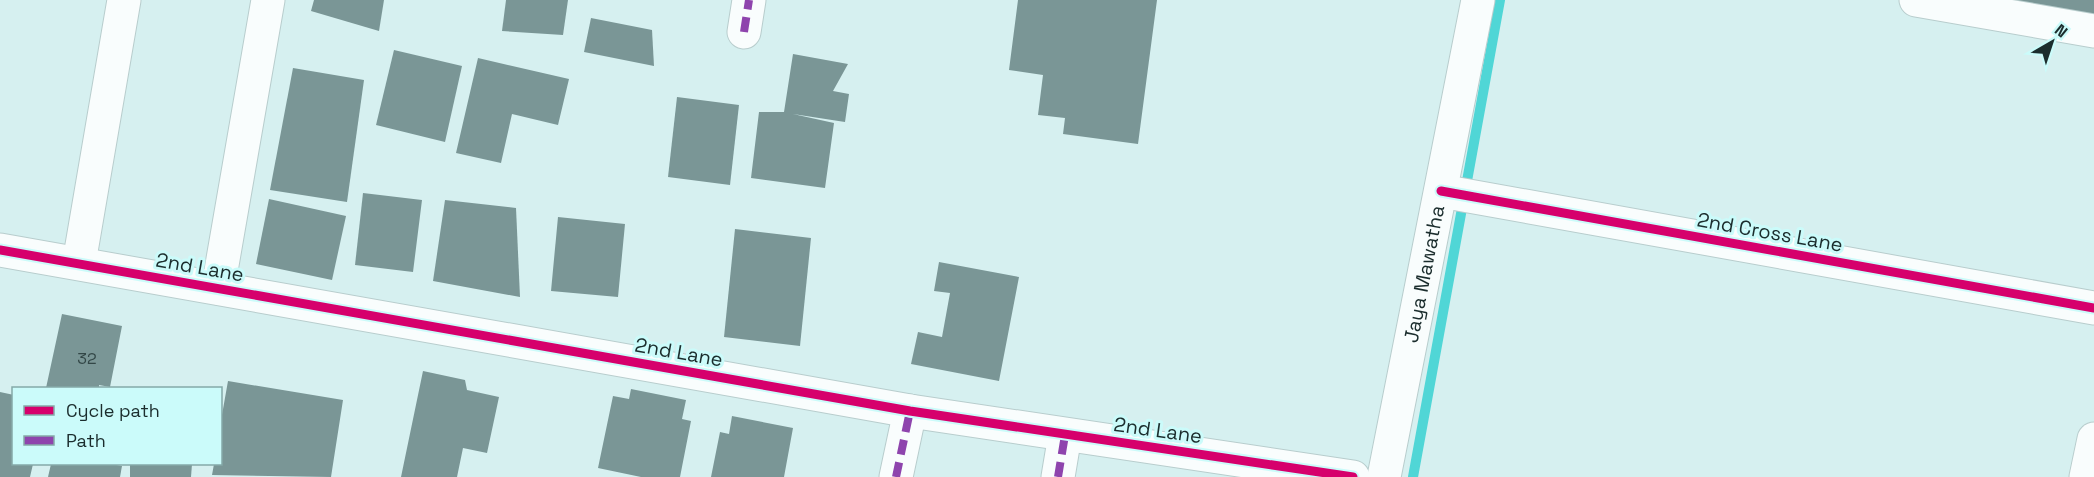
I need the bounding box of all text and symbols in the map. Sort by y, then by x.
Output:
north arrow [2022,12,2082,72]
text: N [2050,19,2072,42]
street label: Jaya Mawatha [1398,203,1450,345]
street label: 2nd Cross Lane [1695,206,1845,258]
street label: 2nd Lane [154,246,246,288]
street label: 2nd Lane [633,331,725,373]
house number: 32 [77,348,97,369]
legend [12,387,222,465]
text: Cycle path [66,399,160,422]
street label: 2nd Lane [1112,411,1204,449]
text: Path [66,429,106,452]

